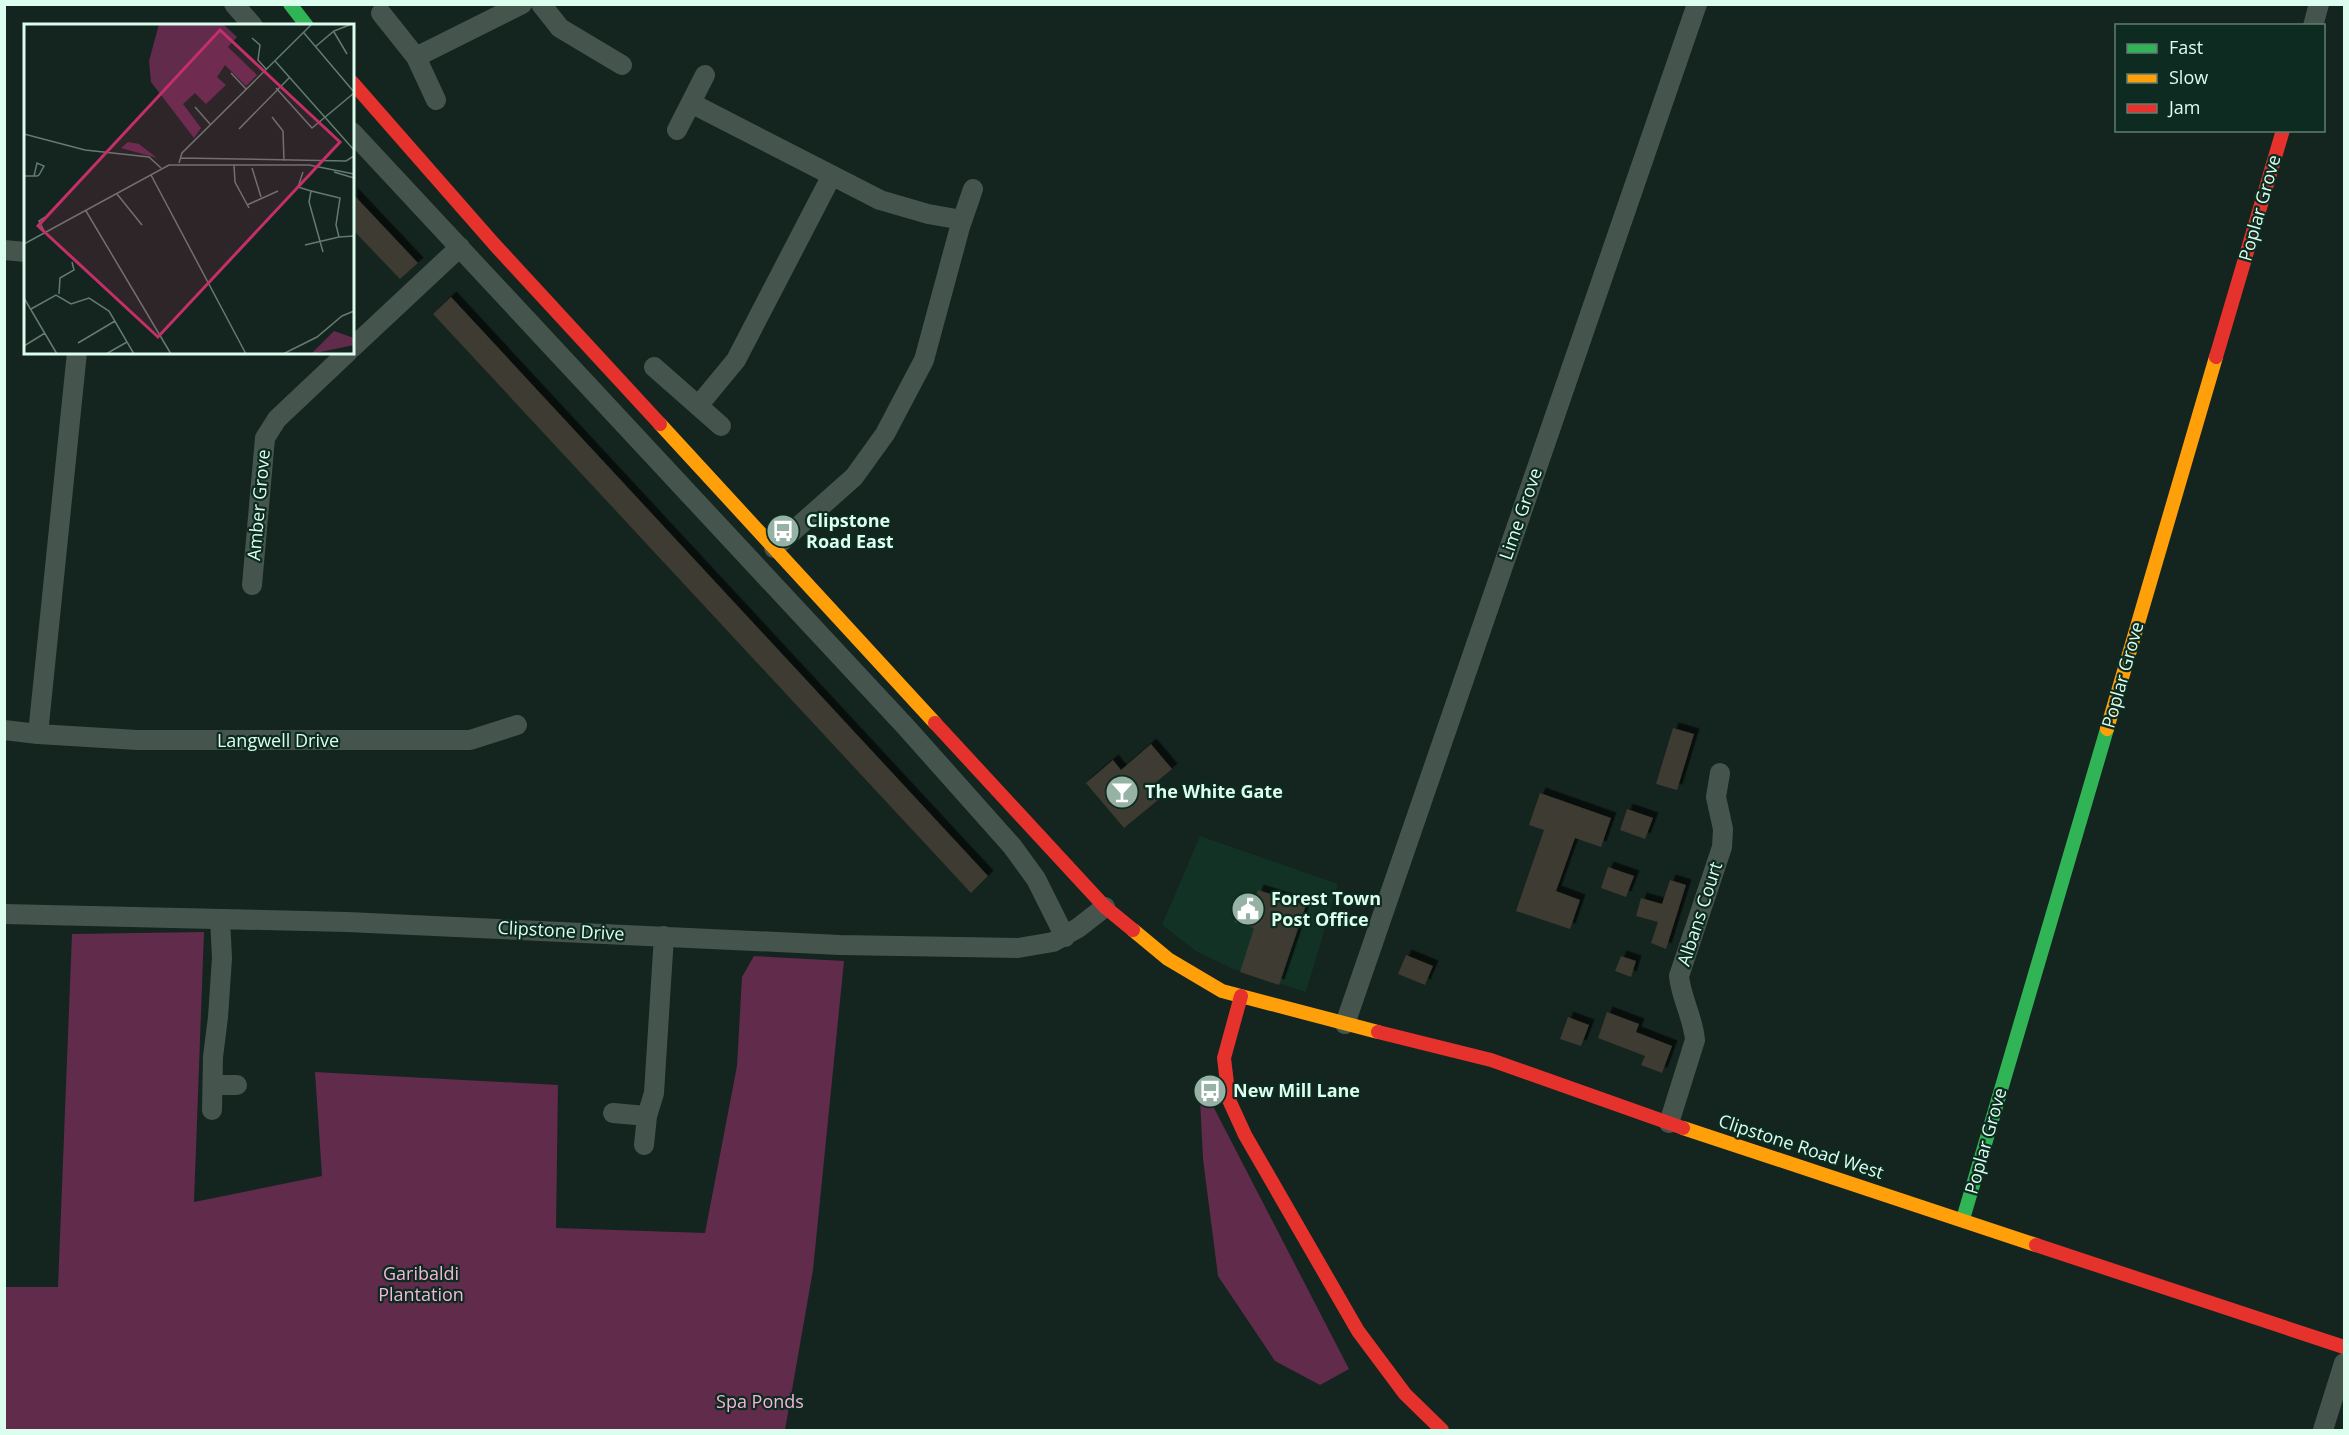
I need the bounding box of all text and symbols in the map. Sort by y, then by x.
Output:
inset map [24,24,354,354]
legend [2115,24,2325,132]
text: Fast [2169,35,2203,59]
text: Slow [2169,65,2208,89]
text: Jam [2167,95,2201,119]
street label: Poplar Grove [2232,152,2286,264]
street label: Amber Grove [241,448,275,562]
street label: Lime Grove [1493,464,1547,563]
place label: Clipstone Road East [806,508,894,553]
bus stop icon: Clipstone Road East [765,513,801,549]
street label: Poplar Grove [2095,619,2149,731]
street label: Langwell Drive [217,728,339,752]
bar icon: The White Gate [1104,774,1140,810]
place label: The White Gate [1145,779,1283,803]
street label: Albans Court [1671,859,1727,969]
place label: Forest Town Post Office [1271,886,1381,931]
public building icon: Forest Town Post Office [1230,891,1266,927]
street label: Clipstone Drive [497,915,625,945]
bus stop icon: New Mill Lane [1192,1073,1228,1109]
place label: New Mill Lane [1233,1078,1360,1102]
street label: Poplar Grove [1958,1085,2012,1197]
street label: Clipstone Road West [1716,1108,1887,1184]
park label: Garibaldi Plantation [378,1261,464,1306]
park label: Spa Ponds [716,1389,804,1413]

